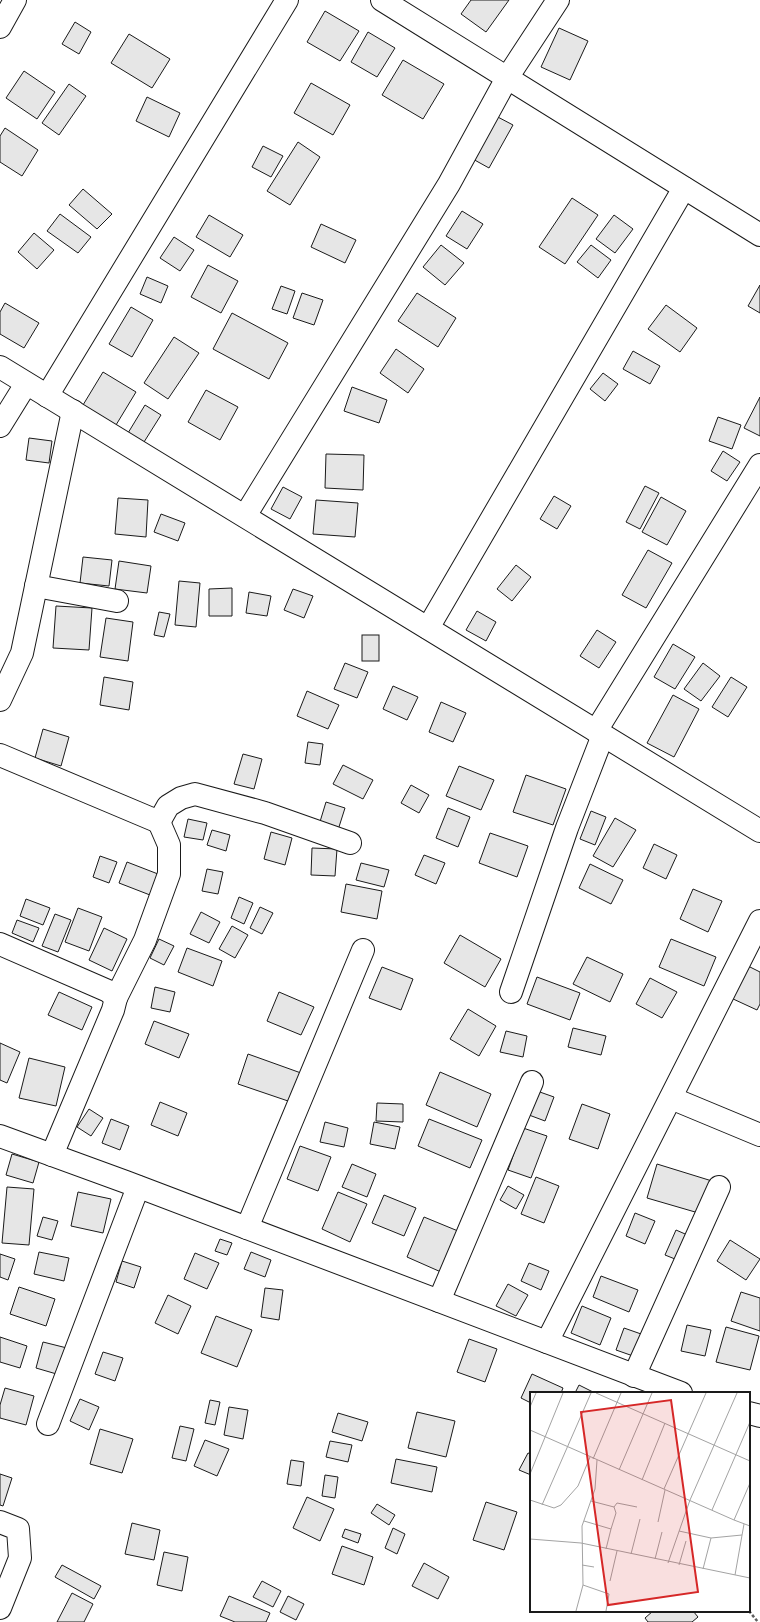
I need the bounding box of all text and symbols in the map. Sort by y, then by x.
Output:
inset map [530,1392,750,1612]

